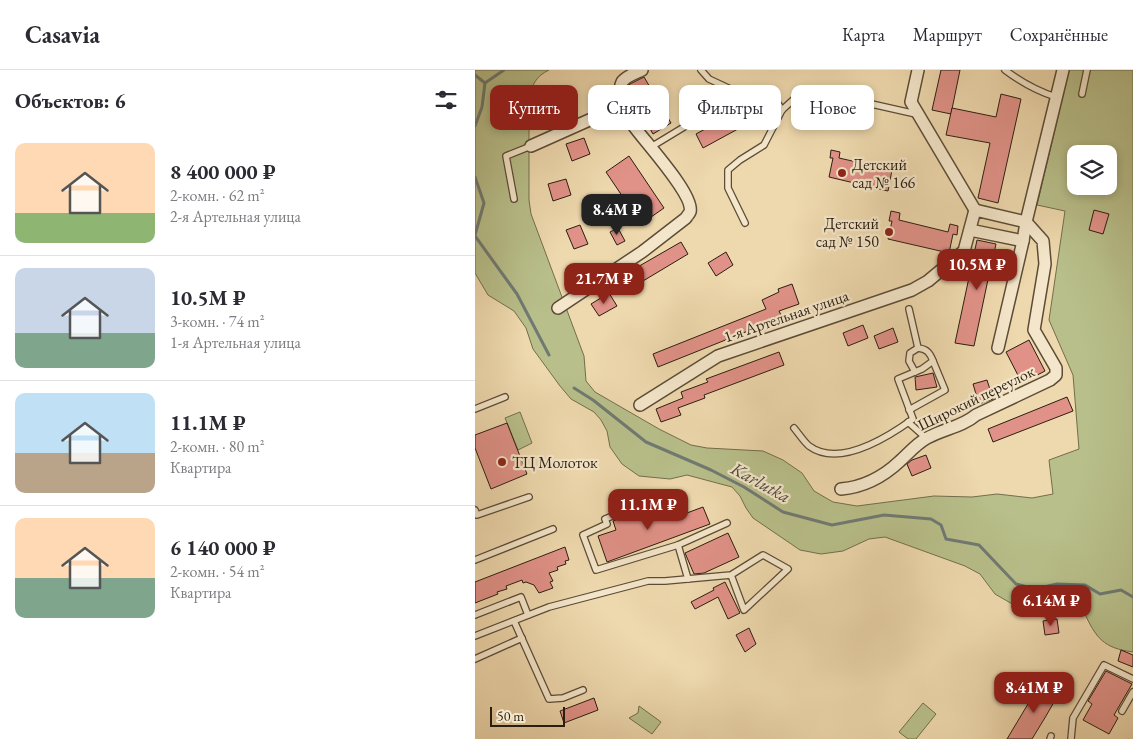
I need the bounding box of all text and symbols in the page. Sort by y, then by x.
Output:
text: Casavia [25,19,100,50]
text: Карта [842,23,885,46]
text: Маршрут [913,23,982,46]
text: Сохранённые [1010,23,1108,46]
chip: Купить [490,85,578,130]
chip: Снять [588,85,669,130]
chip: Фильтры [679,85,781,130]
chip: Новое [791,85,874,130]
icon: filters [432,86,460,114]
text: Объектов: 6 [15,87,126,114]
map controls [1067,145,1117,195]
button: layers [1067,145,1117,195]
place label: Детский сад № 166 [852,154,916,193]
text: 8 400 000 ₽ [170,158,276,185]
icon: home [55,163,115,223]
marker: Детский сад № 166 [836,167,848,179]
text: 2-комн. · 62 m² [170,185,265,206]
pin: 8.4M ₽ [576,194,658,236]
text: 8.4M ₽ [592,199,642,220]
text: 2-я Артельная улица [170,206,301,227]
place label: Детский сад № 150 [816,213,880,252]
marker: Детский сад № 150 [883,226,895,238]
pin: 10.5M ₽ [931,248,1023,291]
text: 10.5M ₽ [948,254,1006,275]
pin: 21.7M ₽ [558,262,650,305]
text: 21.7M ₽ [575,268,633,289]
text: 10.5M ₽ [170,284,246,311]
street label: 1-я Артельная улица [721,285,852,347]
icon: home [55,288,115,348]
text: 3-комн. · 74 m² [170,311,265,332]
text: 1-я Артельная улица [170,332,301,353]
street label: Широкий переулок [914,360,1038,435]
text: 11.1M ₽ [170,409,246,436]
icon: home [55,413,115,473]
text: 2-комн. · 80 m² [170,436,265,457]
place label: ТЦ Молоток [512,452,598,473]
marker: ТЦ Молоток [496,456,508,468]
water label: Karlutka [727,456,795,508]
text: Квартира [170,457,231,478]
pin: 11.1M ₽ [602,488,694,531]
text: 11.1M ₽ [619,494,677,515]
text: 6 140 000 ₽ [170,534,276,561]
icon: home [55,538,115,598]
text: 2-комн. · 54 m² [170,561,265,582]
text: Квартира [170,582,231,603]
pin: 6.14M ₽ [1005,584,1097,627]
text: 6.14M ₽ [1022,590,1080,611]
pin: 8.41M ₽ [988,672,1080,714]
text: 8.41M ₽ [1005,677,1063,698]
scale bar [490,704,565,727]
text: 50 m [497,707,524,725]

